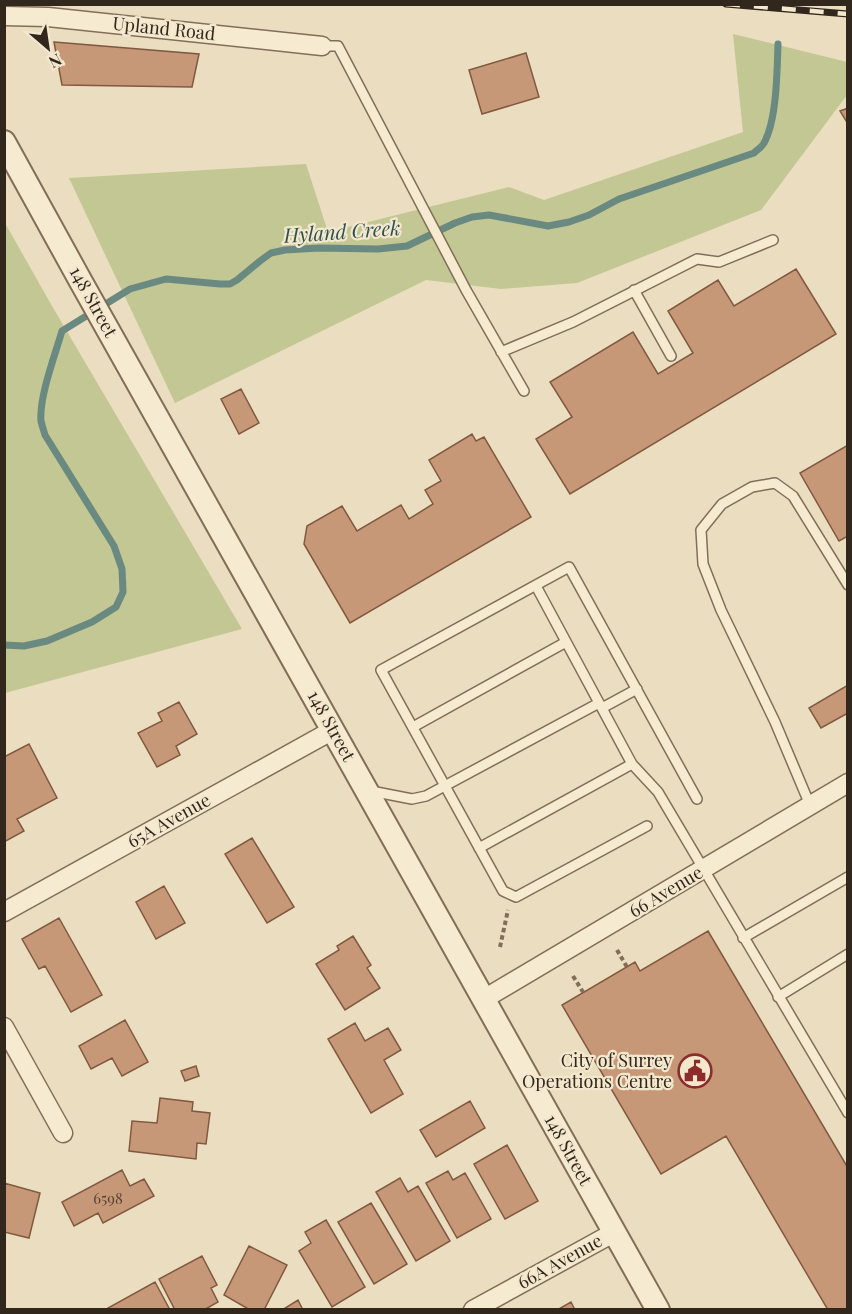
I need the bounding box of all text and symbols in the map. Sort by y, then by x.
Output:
street label: Upland Road [112,11,217,45]
north arrow [18,18,78,78]
text: N [45,50,66,74]
water label: Hyland Creek [282,213,401,248]
street label: 148 Street [65,262,124,342]
street label: 148 Street [303,686,362,766]
street label: 65A Avenue [123,787,214,853]
street label: 66 Avenue [624,860,707,923]
place label: City of Surrey Operations Centre [522,1048,672,1093]
public building icon: City of Surrey Operations Centre [677,1053,713,1089]
street label: 148 Street [540,1110,599,1190]
house number: 6598 [93,1188,123,1208]
street label: 66A Avenue [513,1228,606,1294]

